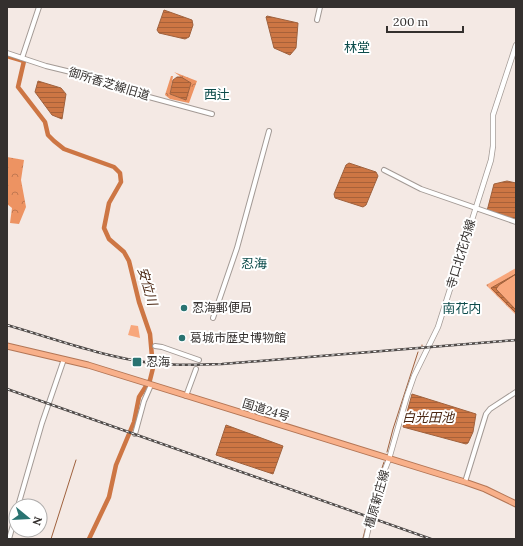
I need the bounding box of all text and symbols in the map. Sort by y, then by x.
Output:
scale bar [387,8,463,34]
text: 200 m [393,14,429,29]
district label: 林堂 [344,39,370,56]
street label: 御所香芝線旧道 [67,64,152,103]
district label: 西辻 [204,86,230,103]
street label: 寺口北花内線 [443,217,478,290]
district label: 忍海 [241,255,267,272]
water label: 安位川 [134,265,162,309]
place label: 忍海郵便局 [192,300,252,315]
district label: 南花内 [442,300,482,317]
marker: 忍海郵便局 [179,303,189,313]
place label: 葛城市歴史博物館 [190,330,286,345]
marker: 葛城市歴史博物館 [177,333,187,343]
place label: 忍海 [146,354,170,369]
marker: 忍海 [131,356,143,368]
street label: 国道24号 [241,395,292,424]
water label: 白光田池 [402,409,456,426]
street label: 橿原新庄線 [361,468,392,530]
north arrow [8,498,48,538]
text: N [29,515,45,528]

